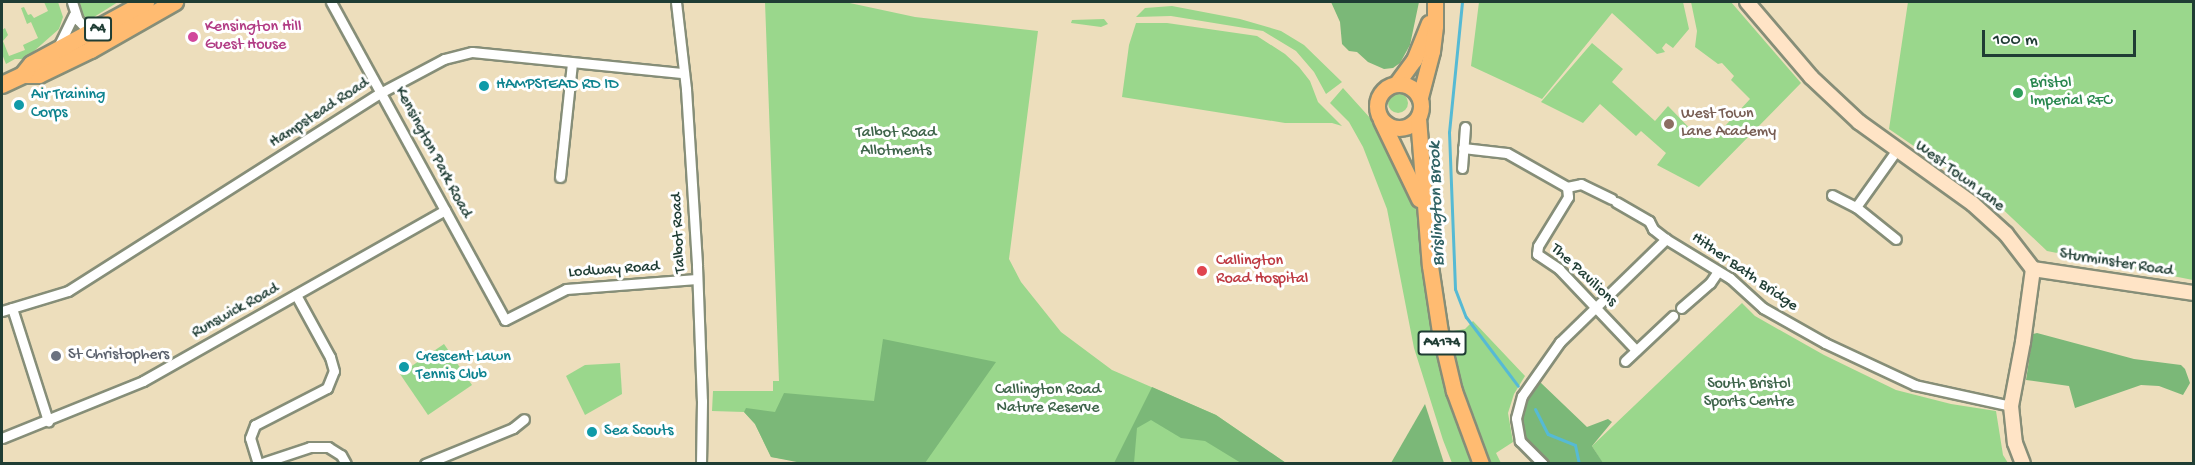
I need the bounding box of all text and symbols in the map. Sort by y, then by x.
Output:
road number: A4 [83,17,113,41]
place label: Kensington Hill Guest House [205,18,302,56]
scale bar [1985,18,2140,56]
marker: Kensington Hill Guest House [186,30,200,44]
text: 100 m [1993,30,2038,51]
place label: Bristol Imperial RFC [2030,74,2112,112]
street label: Hampstead Road [267,75,373,153]
place label: HAMPSTEAD RD ID [496,76,619,96]
marker: HAMPSTEAD RD ID [477,79,491,93]
street label: Kensington Park Road [389,84,475,222]
place label: Air Training Corps [31,86,105,124]
marker: Bristol Imperial RFC [2011,86,2025,100]
marker: Air Training Corps [12,98,26,112]
place label: West Town Lane Academy [1681,105,1776,143]
marker: West Town Lane Academy [1662,117,1676,131]
park label: Talbot Road Allotments [856,124,936,162]
street label: West Town Lane [1911,137,2007,217]
water label: Brislington Brook [1425,141,1451,267]
street label: Talbot Road [668,192,692,274]
street label: Hither Bath Bridge [1687,229,1801,317]
street label: The Pavilions [1546,240,1620,312]
street label: Sturminster Road [2058,246,2174,282]
place label: Callington Road Hospital [1216,252,1308,290]
street label: Lodway Road [568,258,660,284]
marker: Callington Road Hospital [1193,262,1211,280]
street label: Runswick Road [189,280,283,344]
road number: A4174 [1416,331,1468,355]
place label: St Christophers [68,346,169,366]
place label: Crescent Lawn Tennis Club [416,348,511,386]
marker: St Christophers [49,349,63,363]
marker: Crescent Lawn Tennis Club [397,360,411,374]
park label: South Bristol Sports Centre [1704,375,1794,413]
park label: Callington Road Nature Reserve [995,381,1101,419]
place label: Sea Scouts [604,422,673,442]
marker: Sea Scouts [585,425,599,439]

